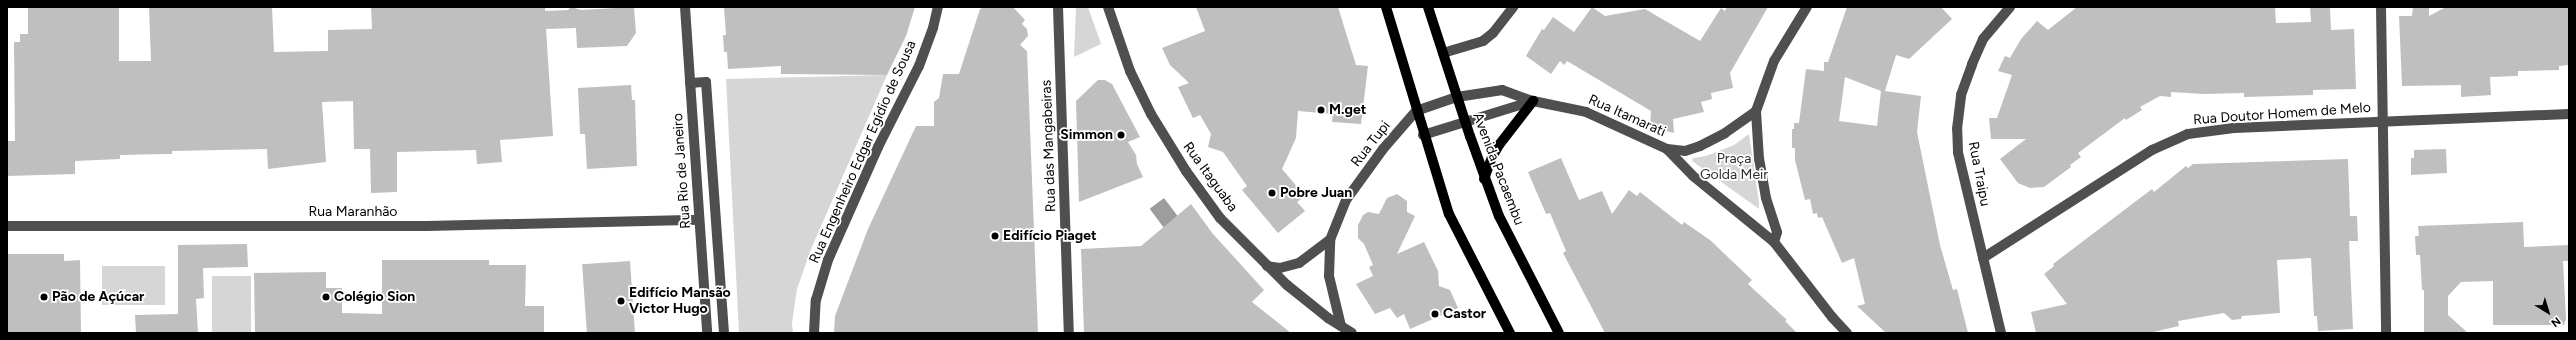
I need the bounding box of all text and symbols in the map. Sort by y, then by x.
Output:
street label: Rua Engenheiro Edgar Egídio de Sousa [806,38,920,266]
street label: Rua das Mangabeiras [1038,80,1060,212]
street label: Rua Itamarati [1586,91,1668,141]
street label: Rua Doutor Homem de Melo [2193,99,2371,129]
place label: M.get [1329,102,1366,118]
marker: M.get [1316,105,1326,115]
street label: Avenida Pacaembu [1469,110,1527,228]
street label: Rua Rio de Janeiro [670,113,694,229]
street label: Rua Tupi [1348,118,1394,170]
place label: Simmon [1060,127,1113,143]
marker: Simmon [1116,130,1126,140]
street label: Rua Itaguaba [1179,139,1241,215]
street label: Rua Traipu [1965,140,1993,208]
park label: Praça Golda Meir [1700,151,1768,184]
place label: Pobre Juan [1280,185,1352,201]
marker: Pobre Juan [1267,188,1277,198]
street label: Rua Maranhão [309,204,397,220]
place label: Edifício Piaget [1003,228,1097,244]
marker: Edifício Piaget [990,231,1000,241]
place label: Edifício Mansão Victor Hugo [629,285,731,318]
place label: Pão de Açúcar [52,289,144,305]
place label: Colégio Sion [334,289,415,305]
marker: Pão de Açúcar [39,292,49,302]
marker: Colégio Sion [321,292,331,302]
north arrow [2528,292,2568,332]
marker: Edifício Mansão Victor Hugo [616,296,626,306]
place label: Castor [1443,306,1486,322]
marker: Castor [1430,309,1440,319]
text: N [2548,314,2563,330]

